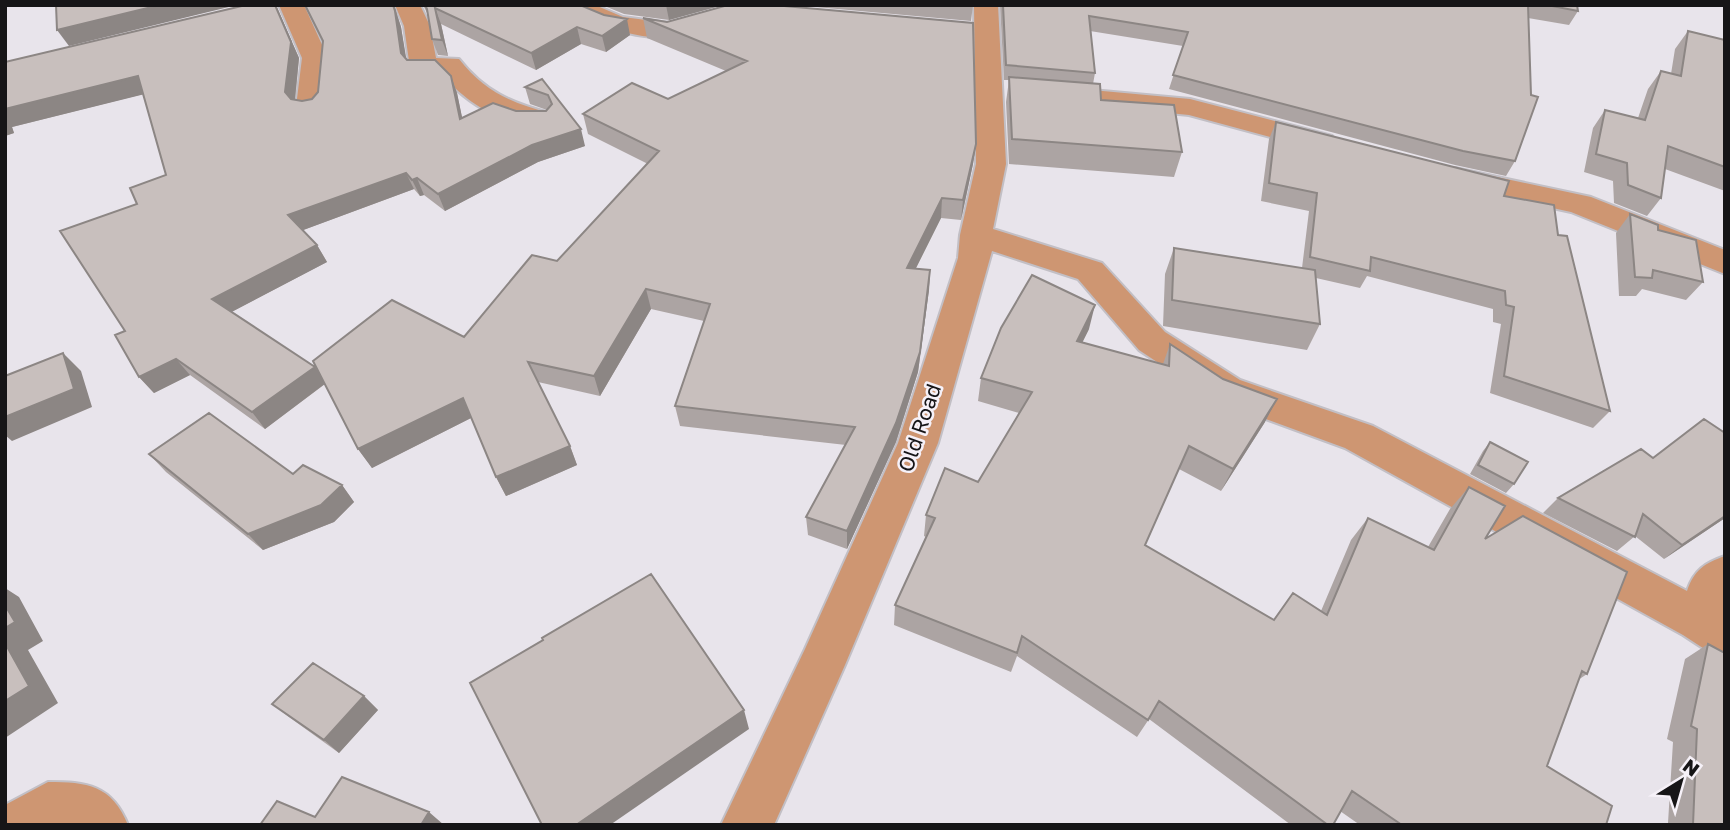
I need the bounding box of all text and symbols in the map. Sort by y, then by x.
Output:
street label: Old Road [892,380,946,475]
north arrow [1646,746,1716,816]
text: N [1679,753,1704,781]

